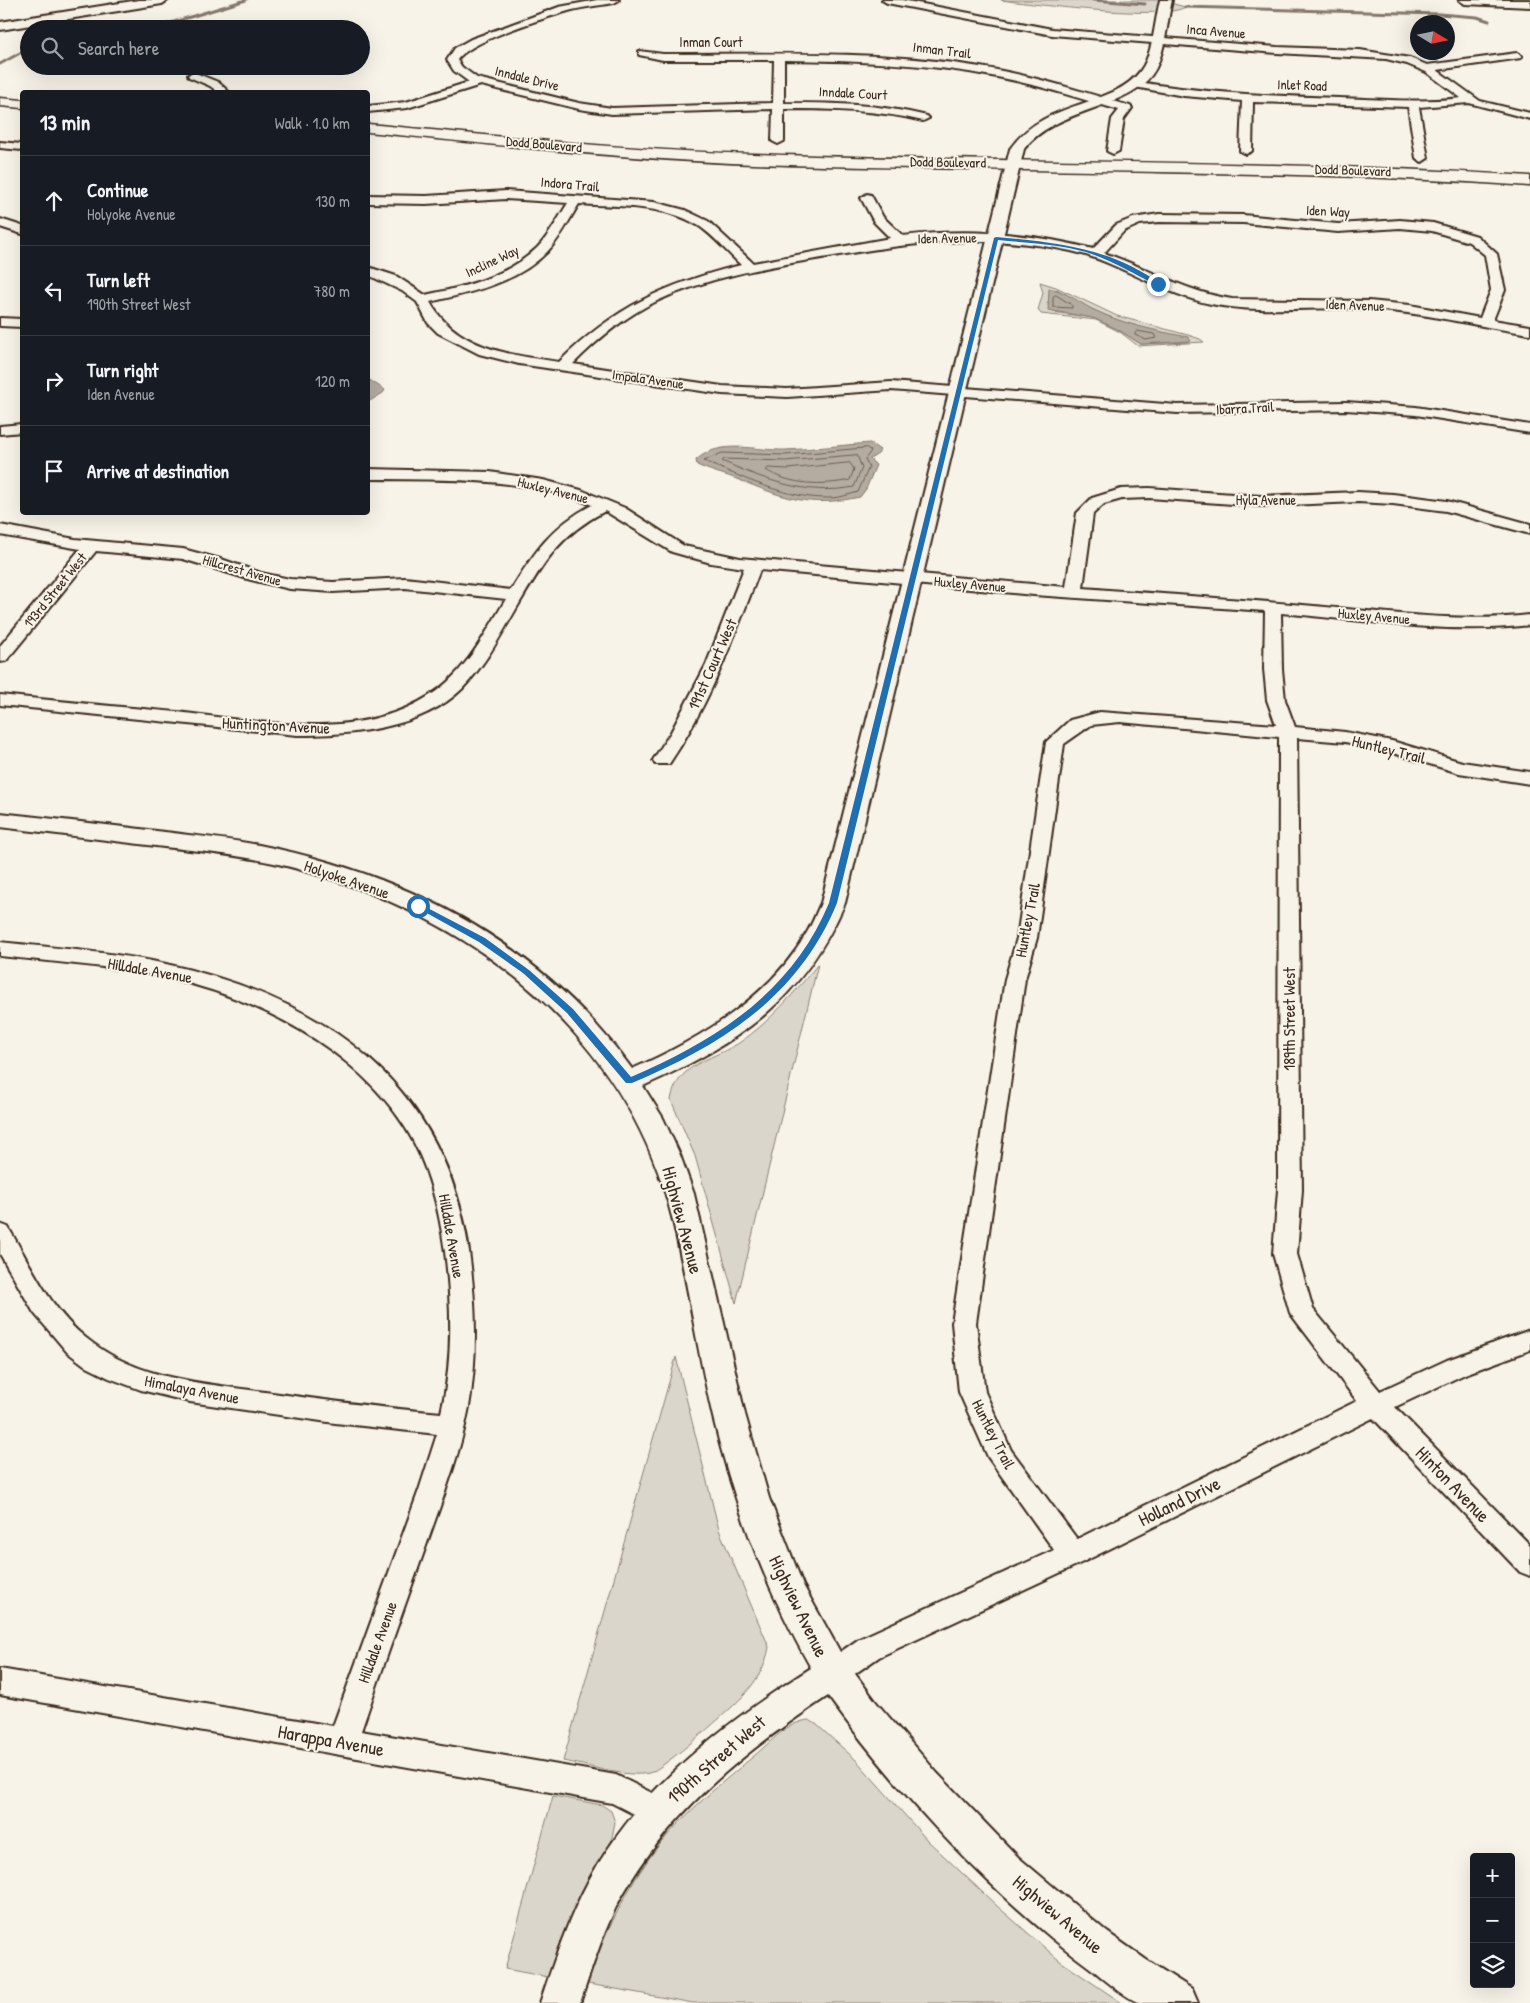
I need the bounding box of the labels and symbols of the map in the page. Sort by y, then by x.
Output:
north arrow [1410,15,1455,60]
street label: Inca Avenue [1186,18,1247,43]
street label: Inman Court [679,32,743,51]
street label: Inman Trail [912,37,973,63]
street label: Inndale Drive [493,60,562,95]
street label: Inlet Road [1277,74,1328,95]
street label: Inndale Court [818,81,888,104]
street label: Dodd Boulevard [505,131,583,156]
street label: Dodd Boulevard [910,151,987,172]
street label: Dodd Boulevard [1315,159,1392,180]
street label: Indora Trail [540,171,601,196]
street label: Iden Way [1306,200,1351,222]
street label: Iden Avenue [917,227,977,248]
street label: Incline Way [462,240,522,282]
route end [1147,273,1170,296]
street label: Iden Avenue [1325,294,1385,315]
street label: Impala Avenue [611,364,686,394]
street label: Ibarra Trail [1215,396,1275,419]
street label: Huxley Avenue [515,472,591,509]
street label: Hyla Avenue [1236,490,1297,510]
street label: 193rd Street West [19,548,91,631]
street label: Hillcrest Avenue [201,549,284,590]
street label: Huxley Avenue [933,571,1007,597]
street label: Huxley Avenue [1337,603,1411,629]
street label: 191st Court West [682,614,742,713]
street label: Huntington Avenue [221,711,331,739]
street label: Huntley Trail [1350,729,1429,769]
street label: Holyoke Avenue [301,854,393,904]
street label: Huntley Trail [1009,880,1045,959]
route start [407,895,430,918]
street label: Hilldale Avenue [106,952,195,988]
street label: 189th Street West [1278,967,1300,1071]
street label: Highview Avenue [656,1163,710,1277]
street label: Hilldale Avenue [434,1192,470,1281]
street label: Himalaya Avenue [143,1369,242,1409]
street label: Huntley Trail [967,1395,1021,1473]
street label: Hinton Avenue [1410,1440,1496,1528]
street label: Holland Drive [1134,1470,1225,1532]
street label: Highview Avenue [763,1551,835,1662]
street label: Hilldale Avenue [352,1598,402,1686]
street label: 190th Street West [661,1709,771,1809]
street label: Harappa Avenue [276,1718,387,1762]
street label: Highview Avenue [1007,1869,1109,1960]

